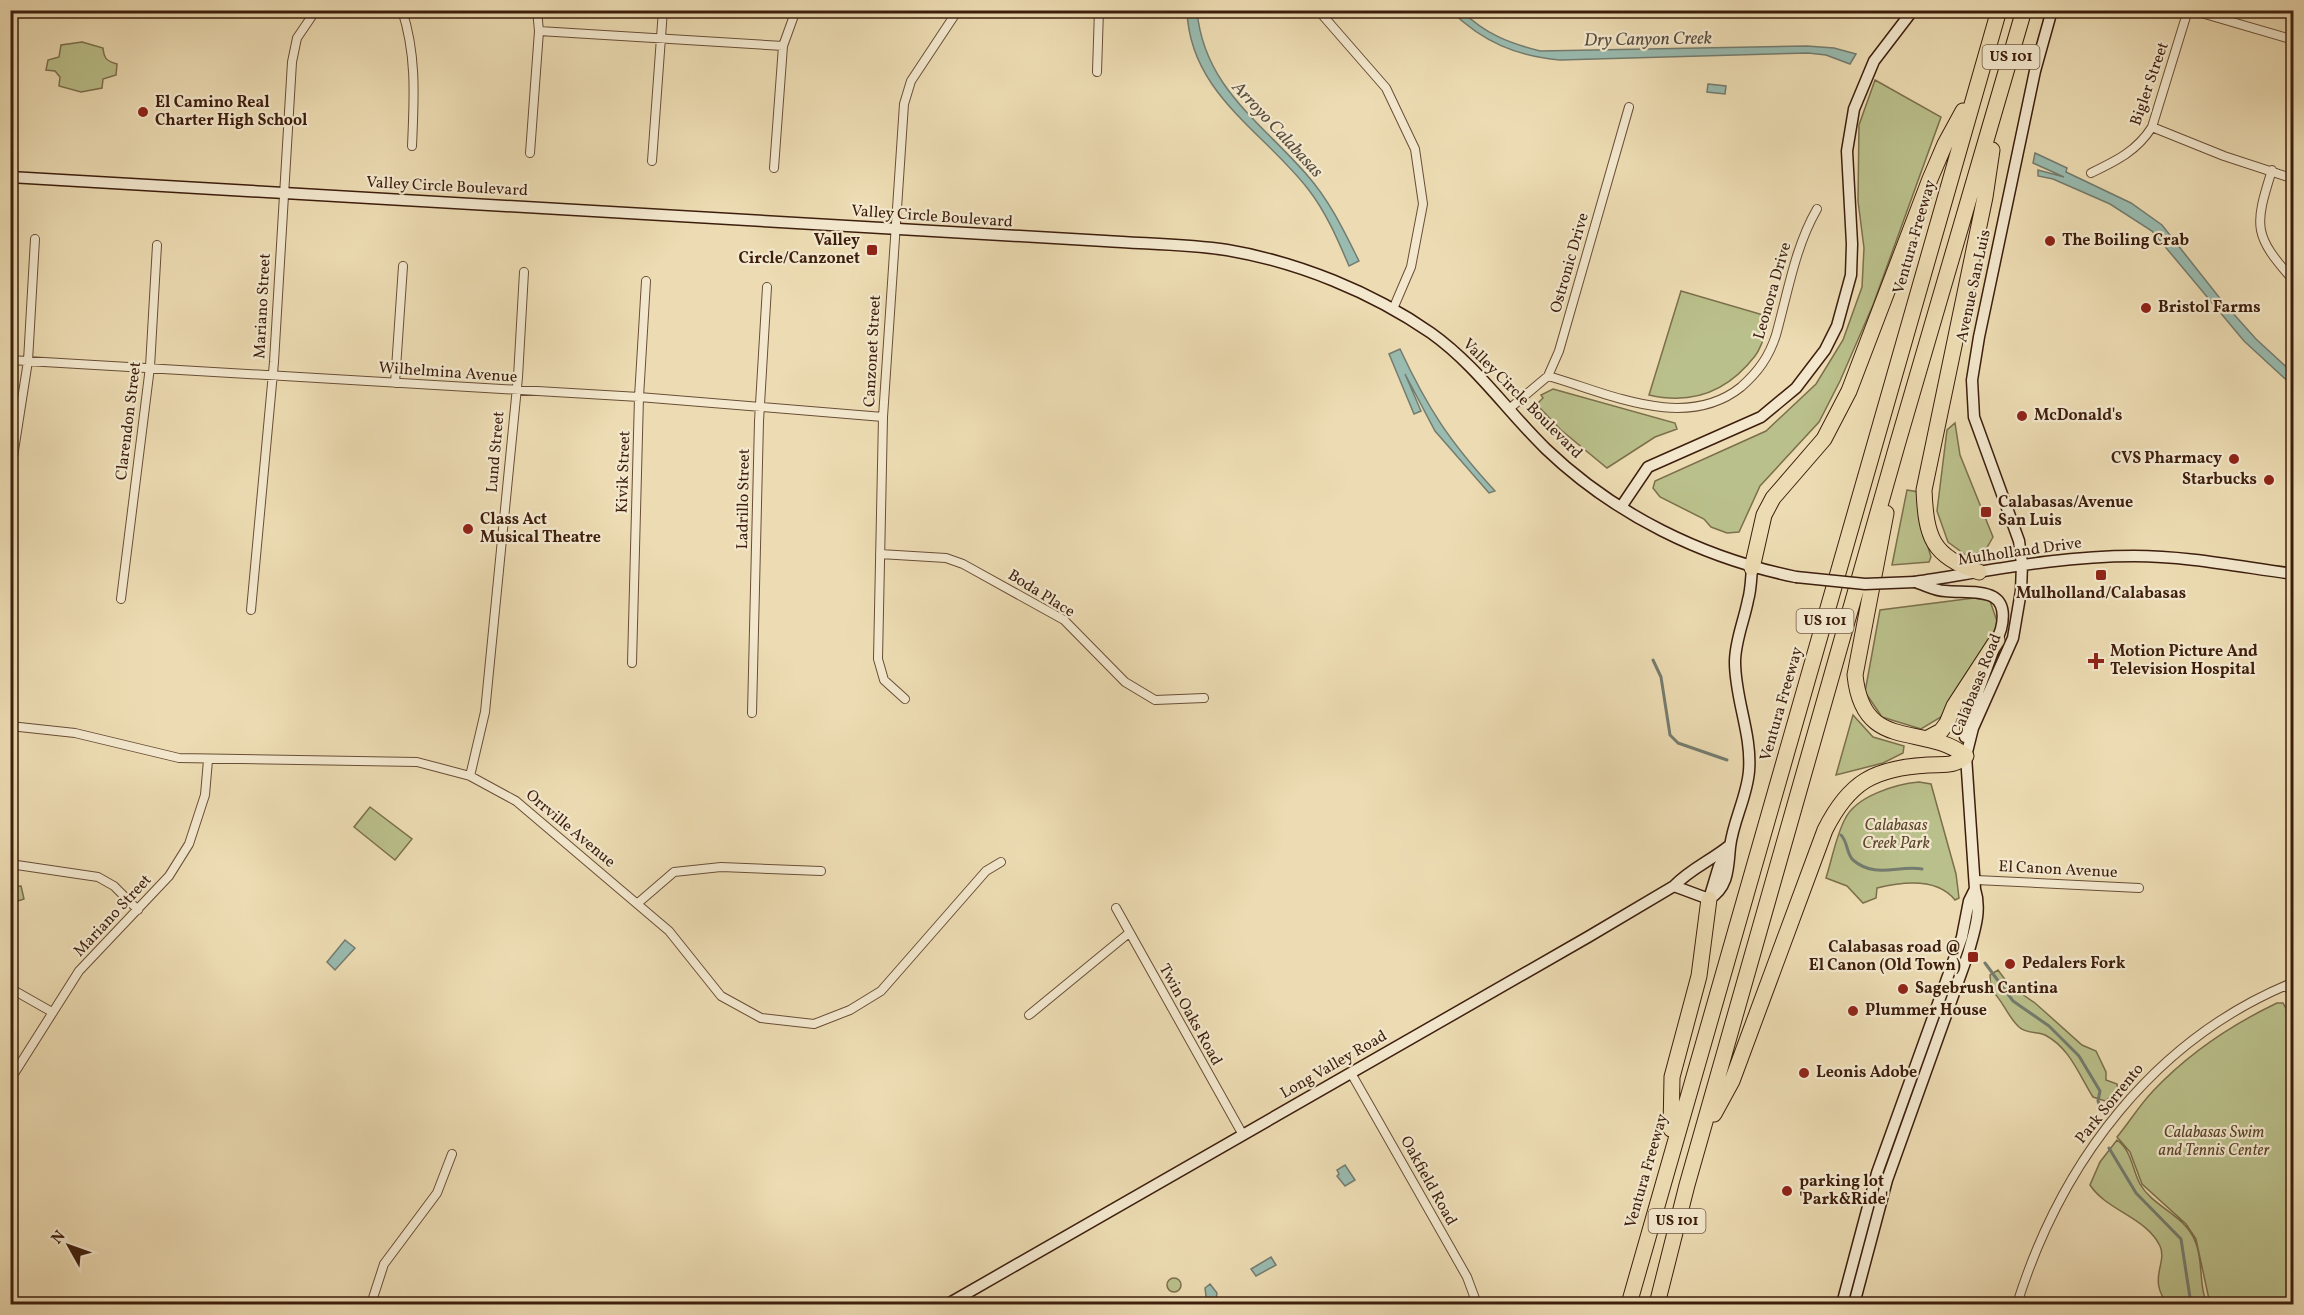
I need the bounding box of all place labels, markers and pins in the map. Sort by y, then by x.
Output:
place label: El Camino Real Charter High School [155,92,308,132]
marker: El Camino Real Charter High School [136,105,150,119]
place label: Valley Circle/Canzonet [738,230,860,270]
place label: The Boiling Crab [2062,230,2189,252]
marker: The Boiling Crab [2043,234,2057,248]
marker: Valley Circle/Canzonet [865,243,879,257]
place label: Bristol Farms [2158,297,2261,319]
marker: Bristol Farms [2139,301,2153,315]
place label: McDonald's [2034,405,2122,427]
marker: McDonald's [2015,409,2029,423]
place label: CVS Pharmacy [2111,448,2222,470]
marker: CVS Pharmacy [2227,452,2241,466]
place label: Starbucks [2182,469,2257,491]
marker: Starbucks [2262,473,2276,487]
place label: Calabasas/Avenue San Luis [1998,492,2133,532]
marker: Calabasas/Avenue San Luis [1979,505,1993,519]
place label: Class Act Musical Theatre [480,509,601,549]
marker: Class Act Musical Theatre [461,522,475,536]
marker: Mulholland/Calabasas [2094,568,2108,582]
place label: Mulholland/Calabasas [2016,583,2186,605]
place label: Motion Picture And Television Hospital [2110,641,2258,681]
marker: Motion Picture And Television Hospital [2087,652,2105,670]
place label: Calabasas road @ El Canon (Old Town) [1809,937,1961,977]
marker: Calabasas road @ El Canon (Old Town) [1966,950,1980,964]
place label: Pedalers Fork [2022,953,2126,975]
marker: Pedalers Fork [2003,957,2017,971]
place label: Sagebrush Cantina [1915,978,2058,1000]
marker: Sagebrush Cantina [1896,982,1910,996]
place label: Plummer House [1865,1000,1987,1022]
marker: Plummer House [1846,1004,1860,1018]
place label: Leonis Adobe [1816,1062,1917,1084]
marker: Leonis Adobe [1797,1066,1811,1080]
place label: parking lot 'Park&Ride' [1799,1171,1888,1211]
marker: parking lot 'Park&Ride' [1780,1184,1794,1198]

